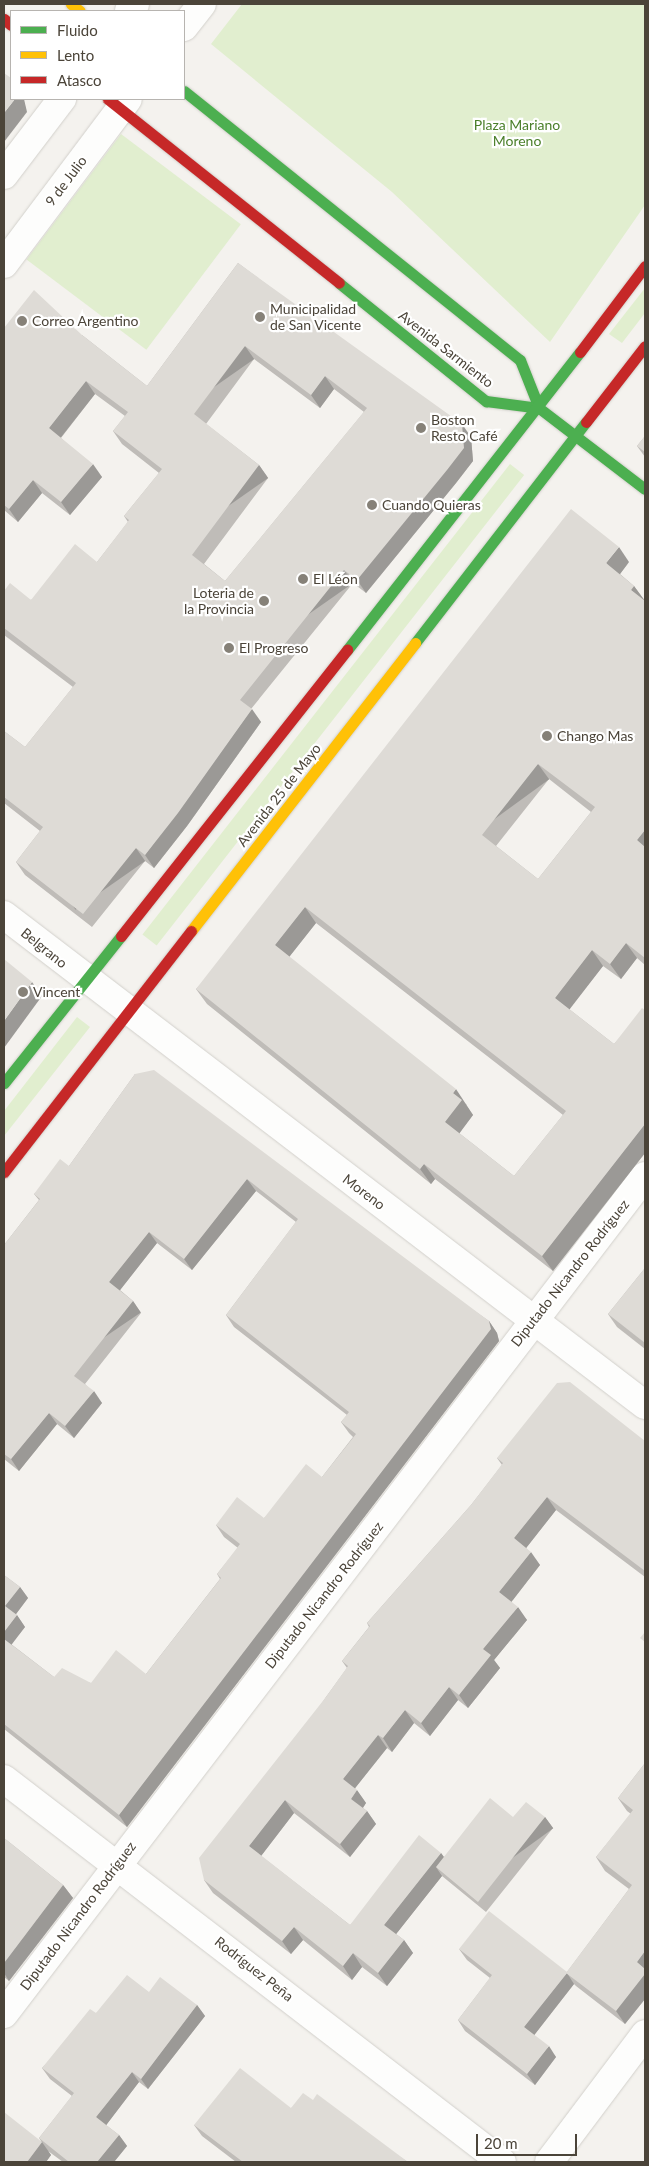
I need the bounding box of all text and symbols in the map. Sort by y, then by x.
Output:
legend [10,10,185,100]
text: Fluido [57,21,98,39]
text: Lento [57,46,94,64]
text: Atasco [57,71,102,89]
park label: Plaza Mariano Moreno [474,117,560,150]
street label: 9 de Julio [42,153,90,209]
place label: Municipalidad de San Vicente [270,301,362,334]
street label: Avenida Sarmiento [395,307,497,391]
marker: Municipalidad de San Vicente [254,311,266,323]
place label: Correo Argentino [32,313,139,329]
marker: Correo Argentino [16,315,28,327]
place label: Boston Resto Café [431,412,498,444]
marker: Boston Resto Café [415,422,427,434]
place label: Cuando Quieras [382,497,481,513]
marker: Cuando Quieras [366,499,378,511]
place label: El Léon [313,571,358,587]
marker: El Léon [297,573,309,585]
place label: Loteria de la Provincia [184,585,254,618]
marker: Loteria de la Provincia [258,595,270,607]
place label: El Progreso [239,640,308,656]
marker: El Progreso [223,642,235,654]
place label: Chango Mas [557,728,633,744]
marker: Chango Mas [541,730,553,742]
street label: Avenida 25 de Mayo [234,740,324,850]
street label: Belgrano [17,924,71,972]
place label: Vincent [33,984,80,1000]
marker: Vincent [17,986,29,998]
street label: Moreno [340,1171,388,1213]
street label: Diputado Nicandro Rodríguez [507,1196,633,1350]
street label: Diputado Nicandro Rodríguez [261,1518,387,1672]
street label: Diputado Nicandro Rodríguez [17,1838,139,1994]
street label: Rodríguez Peña [211,1933,297,2005]
scale bar [479,2124,580,2156]
text: 20 m [484,2134,518,2152]

